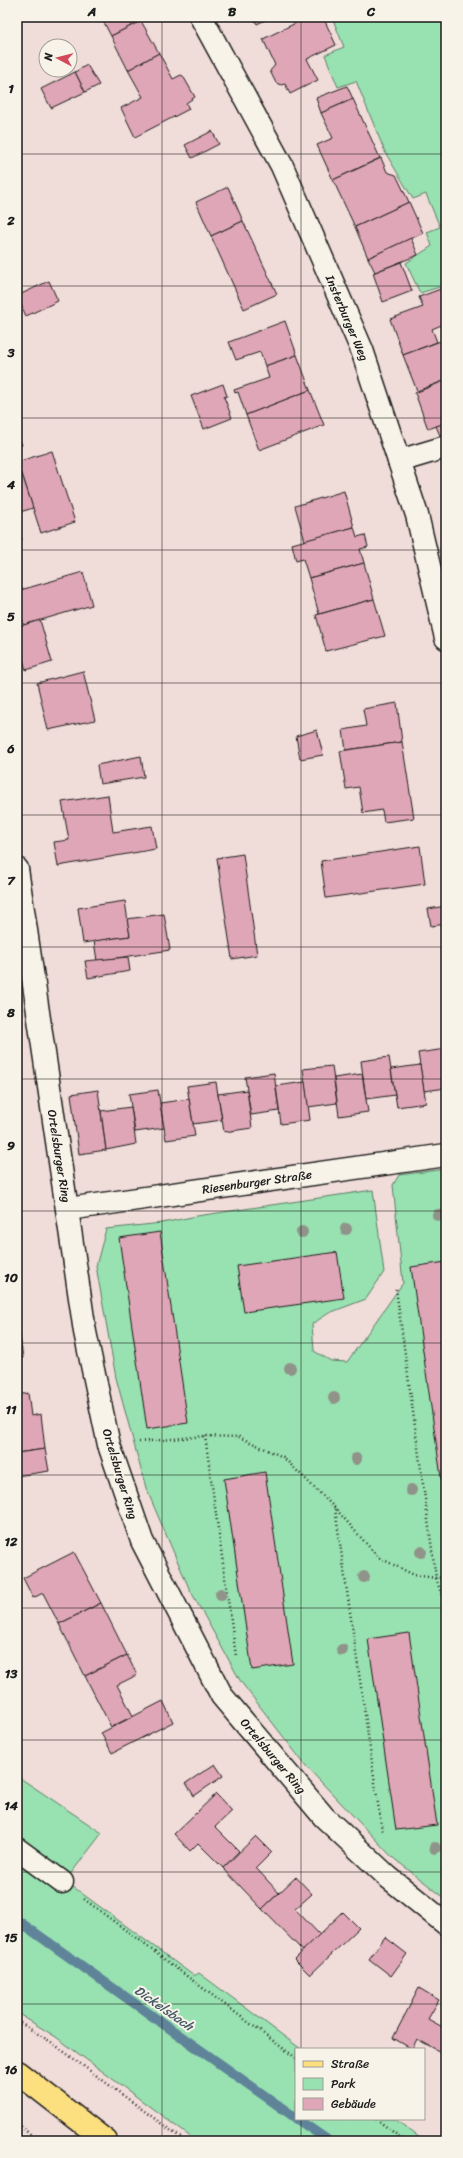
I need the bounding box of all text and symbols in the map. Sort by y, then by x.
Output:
text: A [87,0,96,23]
text: B [228,0,237,23]
text: C [366,0,376,23]
north arrow [38,38,78,78]
text: N [39,52,59,63]
text: 1 [8,77,14,100]
text: 2 [6,209,15,232]
street label: Insterburger Weg [319,271,375,365]
text: 3 [6,341,15,364]
text: 4 [6,473,16,496]
text: 5 [7,605,15,628]
text: 6 [6,737,15,760]
text: 7 [7,869,16,892]
text: 8 [6,1001,15,1024]
street label: Ortelsburger Ring [41,1108,77,1204]
text: 9 [7,1134,15,1157]
street label: Riesenburger Straße [201,1163,313,1201]
text: 10 [4,1266,18,1289]
text: 11 [5,1398,17,1421]
street label: Ortelsburger Ring [96,1426,144,1522]
text: 12 [4,1530,18,1553]
text: 13 [5,1662,18,1685]
street label: Ortelsburger Ring [234,1713,312,1799]
text: 14 [4,1794,19,1817]
text: 15 [4,1926,18,1949]
water label: Dickelsbach [130,1979,199,2038]
legend [295,2048,425,2120]
text: Straße [331,2053,369,2075]
text: 16 [5,2058,18,2081]
text: Park [331,2073,356,2095]
text: Gebäude [331,2093,376,2115]

